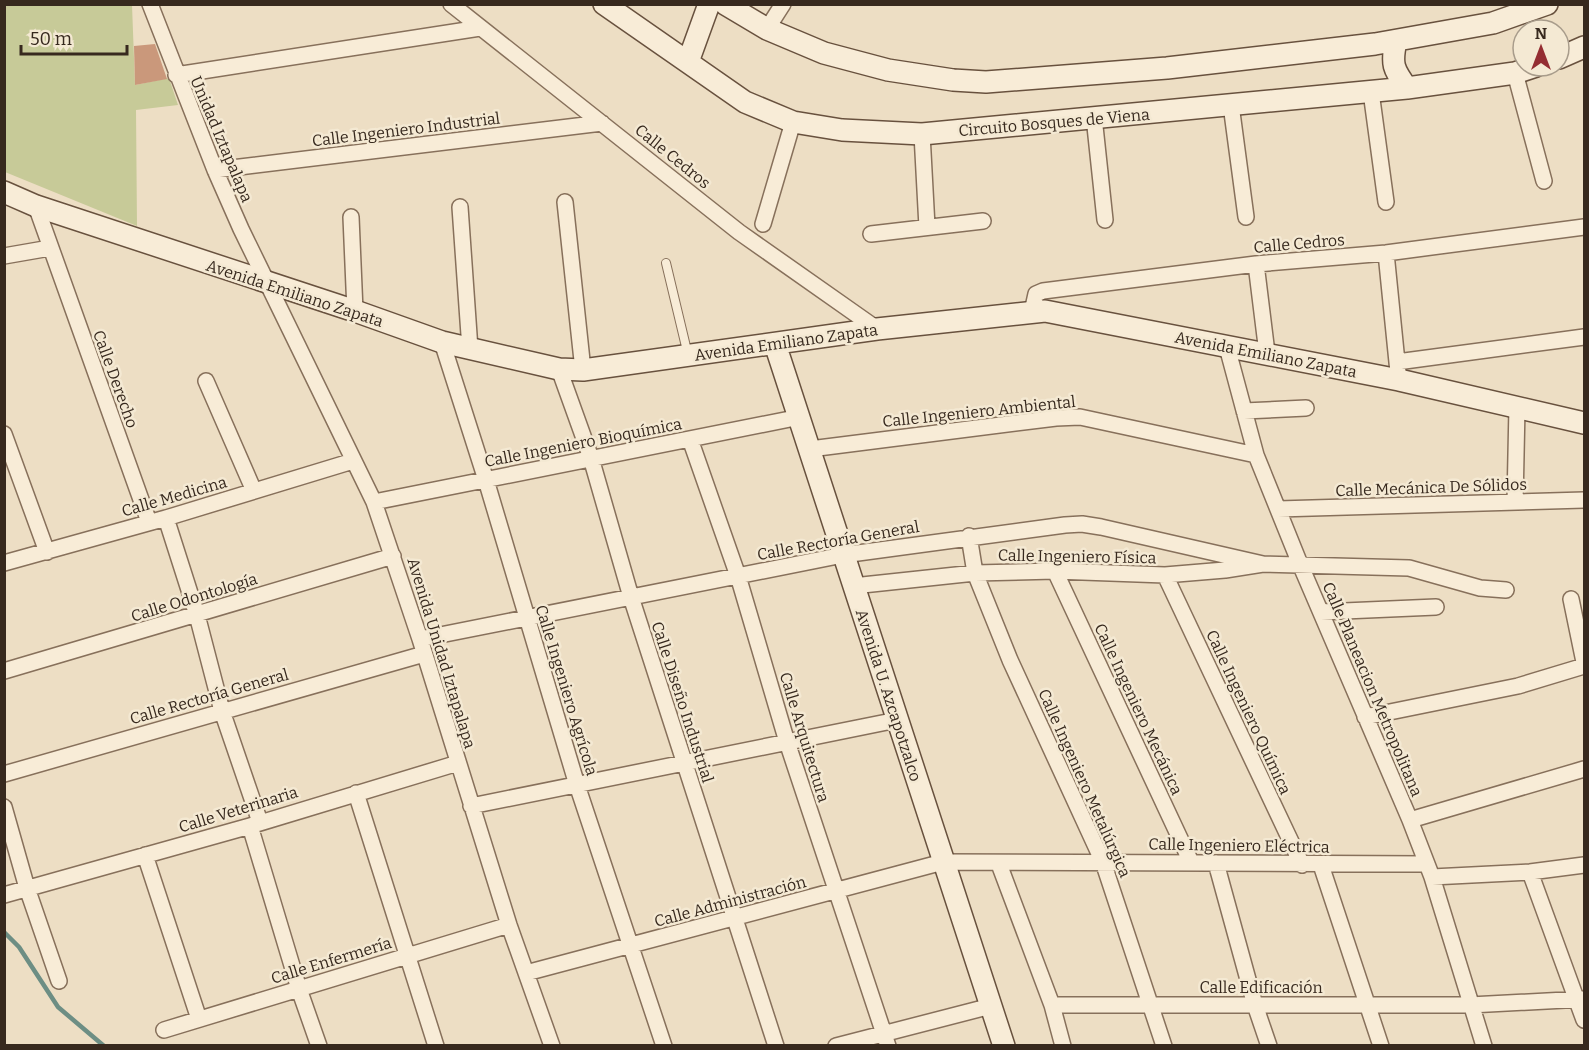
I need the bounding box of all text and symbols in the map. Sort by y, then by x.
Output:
scale bar [21,18,128,56]
north arrow [1511,18,1571,78]
text: N [1535,24,1547,43]
text: 50 m [30,28,72,50]
street label: Unidad Iztapalapa [186,73,257,205]
street label: Circuito Bosques de Viena [958,105,1151,140]
street label: Calle Ingeniero Industrial [311,108,502,150]
street label: Calle Cedros [631,120,714,193]
street label: Calle Cedros [1253,230,1345,257]
street label: Avenida Emiliano Zapata [204,256,386,331]
street label: Avenida Emiliano Zapata [693,320,879,365]
street label: Calle Derecho [89,328,142,431]
street label: Avenida Emiliano Zapata [1173,328,1359,382]
street label: Calle Ingeniero Ambiental [882,392,1077,431]
street label: Calle Ingeniero Bioquímica [483,414,684,471]
street label: Calle Medicina [119,472,229,521]
street label: Calle Mecánica De Sólidos [1335,475,1527,500]
street label: Calle Rectoría General [756,517,921,564]
street label: Calle Ingeniero Física [998,546,1157,567]
street label: Avenida Unidad Iztapalapa [403,555,480,751]
street label: Calle Odontología [129,569,260,626]
street label: Calle Planeacion Metropolitana [1319,579,1427,799]
street label: Calle Ingeniero Agrícola [531,603,602,778]
street label: Avenida U. Azcapotzalco [852,607,925,784]
street label: Calle Diseño Industrial [647,619,718,785]
street label: Calle Ingeniero Mecánica [1090,621,1187,798]
street label: Calle Ingeniero Química [1202,627,1295,798]
street label: Calle Rectoría General [128,665,291,728]
street label: Calle Arquitectura [776,670,833,805]
street label: Calle Ingeniero Metalúrgica [1034,686,1135,881]
street label: Calle Veterinaria [176,782,300,837]
street label: Calle Ingeniero Eléctrica [1148,834,1330,857]
street label: Calle Administración [652,872,808,931]
street label: Calle Enfermería [269,933,394,988]
street label: Calle Edificación [1199,978,1323,997]

